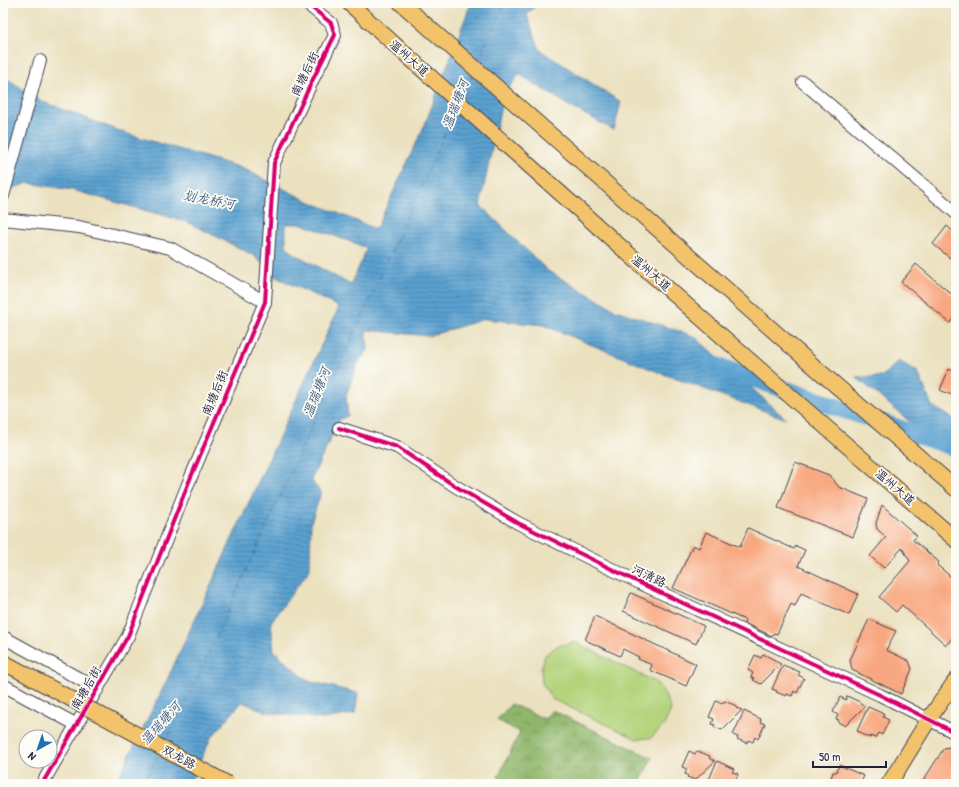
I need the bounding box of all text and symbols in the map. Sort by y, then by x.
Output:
street label: 温州大道 [386,35,433,80]
street label: 南塘后街 [286,48,323,99]
water label: 温瑞塘河 [437,75,473,132]
water label: 划龙桥河 [182,185,238,213]
street label: 温州大道 [628,250,675,295]
water label: 温瑞塘河 [298,363,335,419]
street label: 南塘后街 [197,367,232,418]
street label: 温州大道 [872,464,919,509]
street label: 河清路 [629,560,669,591]
street label: 南塘后街 [66,663,105,713]
water label: 温瑞塘河 [136,696,185,748]
north arrow [18,729,58,769]
street label: 双龙路 [159,740,199,773]
scale bar [813,743,886,769]
text: 50 m [819,748,840,765]
text: N [25,749,38,764]

